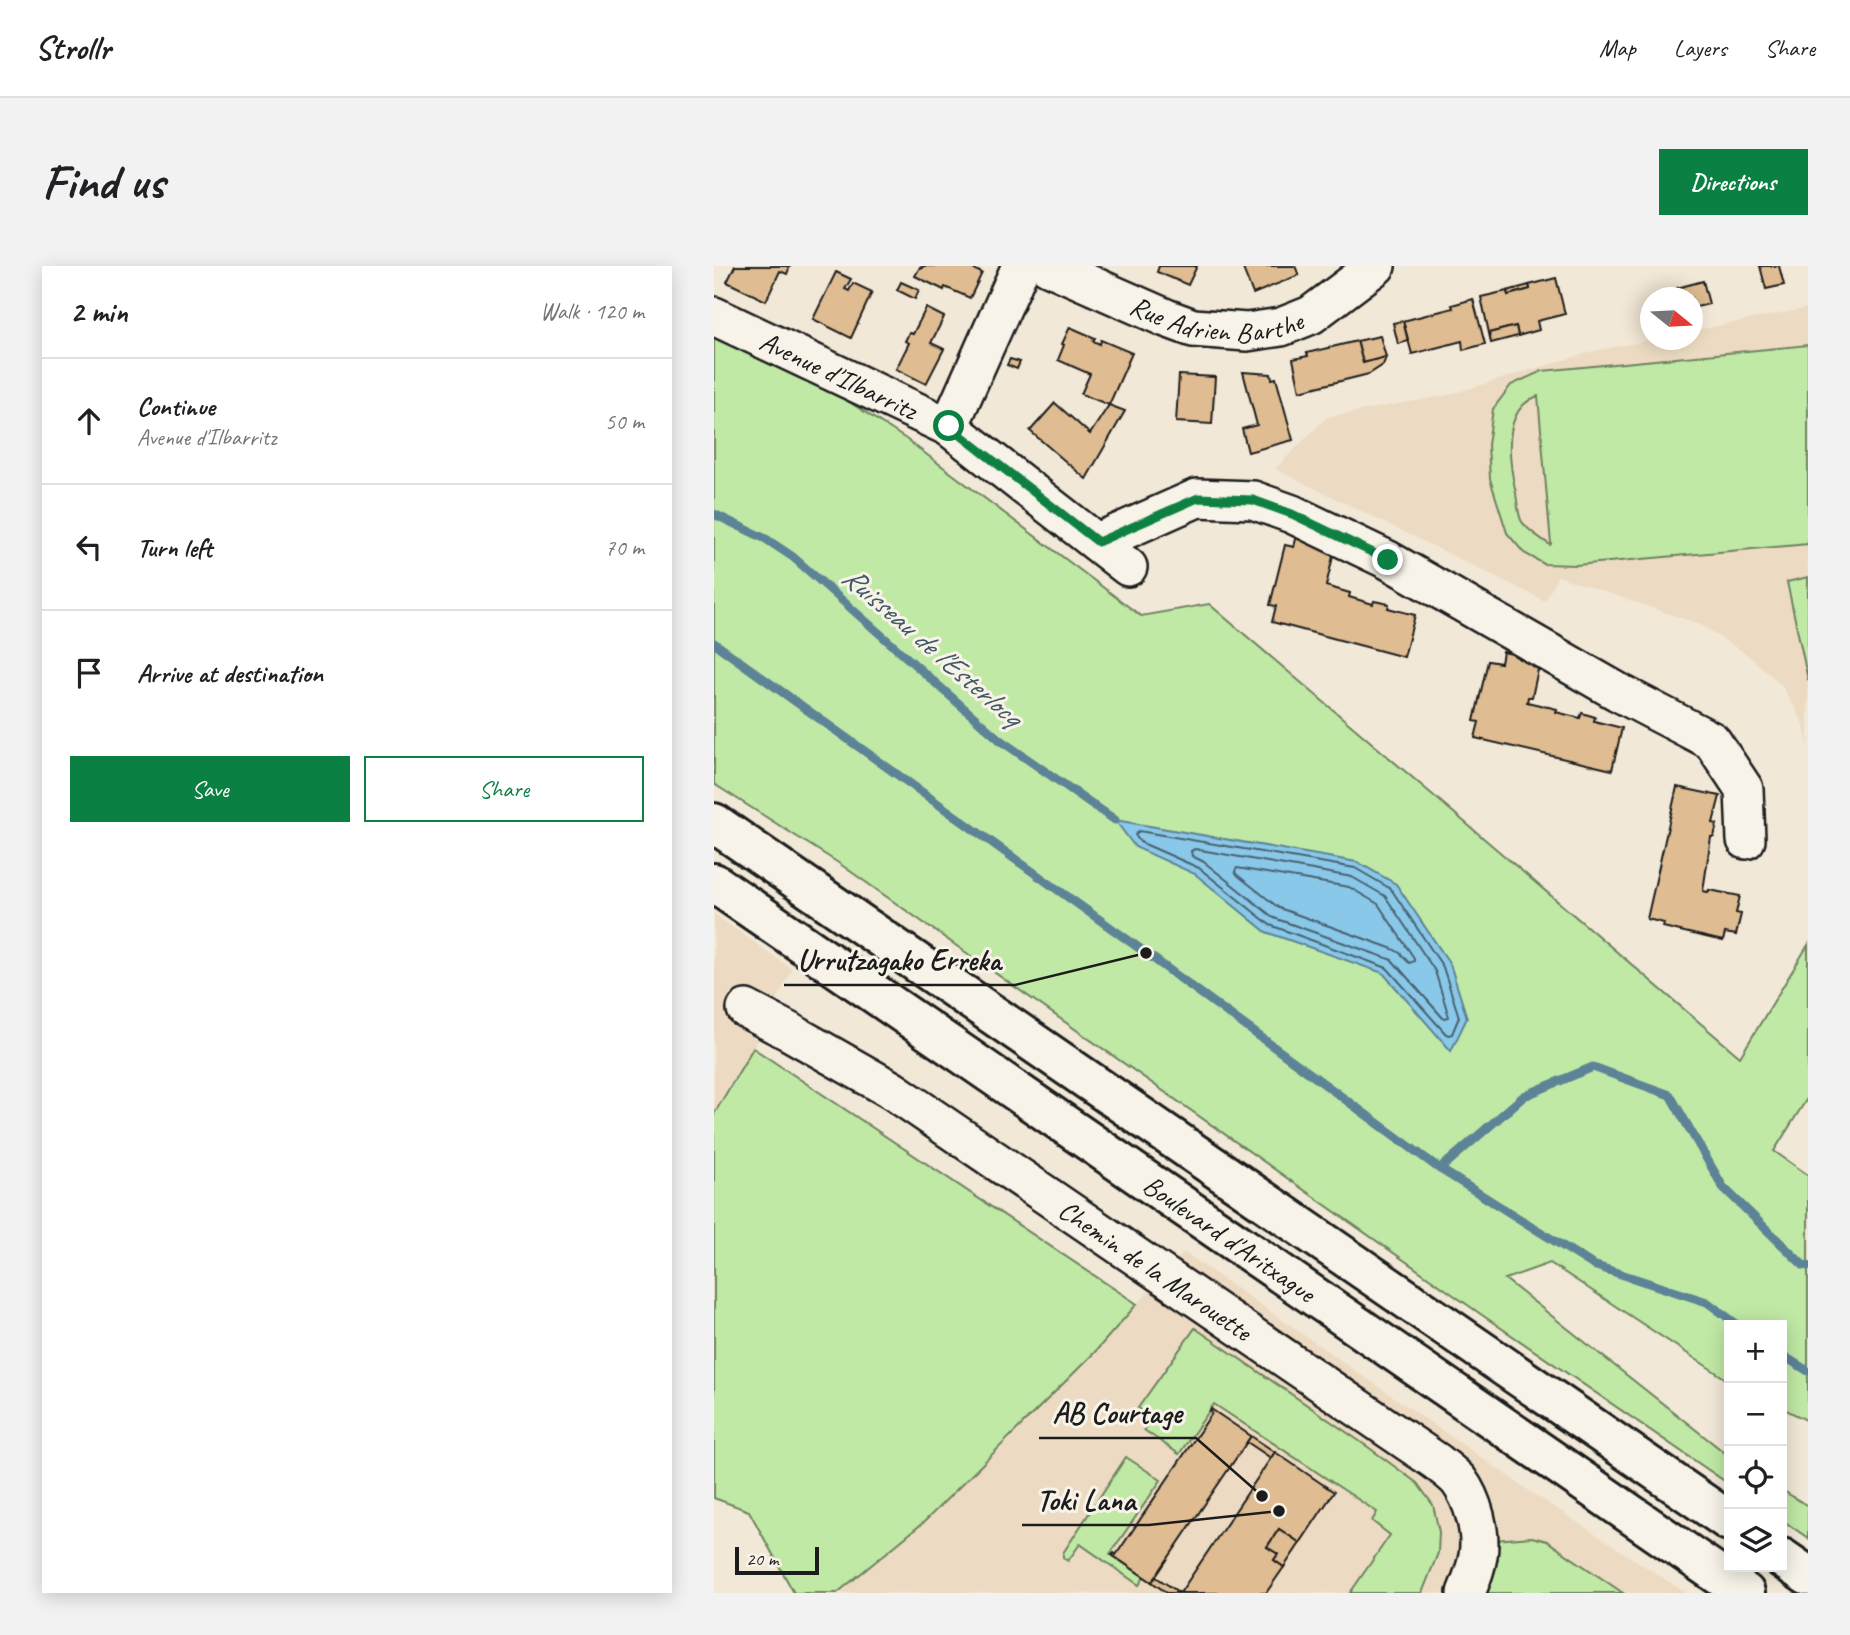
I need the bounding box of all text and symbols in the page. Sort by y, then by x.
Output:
text: Strollr [35,27,110,69]
text: Map [1599,33,1636,63]
text: Layers [1674,33,1727,63]
text: Share [1765,33,1815,63]
button: Directions [1659,149,1808,215]
text: Find us [42,151,164,213]
street label: Rue Adrien Barthe [1125,287,1310,350]
north arrow [1640,287,1703,350]
text: 2 min [70,293,127,331]
text: Walk · 120 m [540,297,644,326]
street label: Avenue d'Ilbarritz [754,323,925,428]
text: Continue [137,390,215,423]
icon: ahead [70,402,108,440]
text: 50 m [605,407,644,436]
route start [933,410,964,441]
text: Avenue d'Ilbarritz [137,423,276,452]
icon: left [70,528,108,566]
text: Turn left [137,531,212,564]
text: 70 m [605,533,644,562]
route end [1372,544,1403,575]
water label: Ruisseau de l'Esterlocq [835,558,1033,737]
icon: arrive [70,654,108,692]
text: Arrive at destination [137,657,323,690]
button: Save [70,756,350,822]
button: Share [364,756,644,822]
callout: Urrutzagako Erreka [784,934,1015,985]
text: Urrutzagako Erreka [797,941,1003,979]
street label: Boulevard d'Aritxague [1137,1167,1324,1311]
street label: Chemin de la Marouette [1052,1192,1260,1350]
map controls [1724,1320,1787,1572]
button: + [1724,1320,1787,1383]
button: − [1724,1383,1787,1446]
callout: AB Courtage [1039,1387,1196,1438]
text: AB Courtage [1052,1394,1185,1432]
button: locate [1724,1446,1787,1509]
callout: Toki Lana [1022,1474,1149,1525]
text: Toki Lana [1037,1481,1138,1519]
button: layers [1724,1509,1787,1572]
scale bar [735,1544,819,1576]
text: 20 m [746,1547,778,1571]

